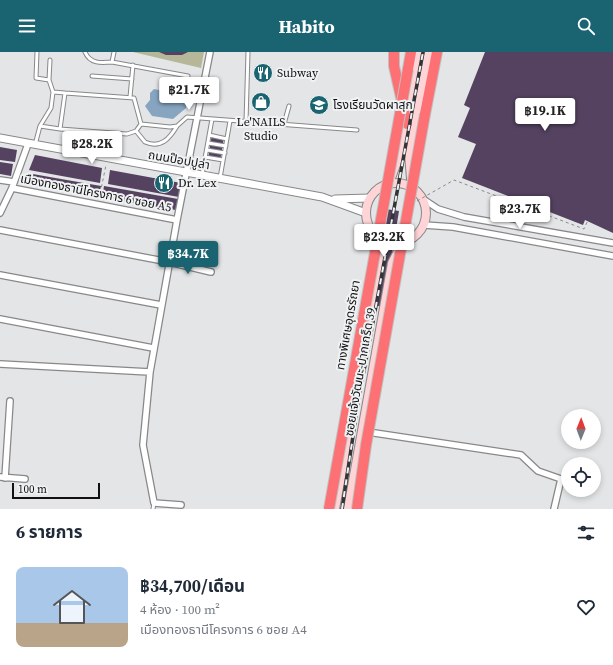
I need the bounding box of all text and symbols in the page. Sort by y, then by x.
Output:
text: Habito [278,14,335,39]
icon: menu [16,15,38,37]
icon: search [575,15,597,37]
restaurant icon: Subway [252,62,274,84]
place label: Subway [277,65,319,81]
pin: ฿21.7K [156,77,222,111]
text: ฿21.7K [168,81,210,98]
shop icon: Le'NAILS Studio [250,91,272,113]
school or university icon: โรงเรียนวัดผาสุก [308,94,330,116]
place label: โรงเรียนวัดผาสุก [333,97,413,113]
pin: ฿19.1K [512,98,578,132]
text: ฿19.1K [524,102,566,119]
place label: Le'NAILS Studio [237,114,285,144]
pin: ฿28.2K [59,131,125,165]
text: ฿28.2K [71,135,113,152]
street label: ถนนป๊อปปูล่า [147,147,211,173]
street label: เมืองทองธานีโครงการ 6 ซอย A5 [19,170,173,216]
restaurant icon: Dr. Lex [153,172,175,194]
place label: Dr. Lex [178,175,217,191]
pin: ฿23.7K [487,196,553,230]
text: ฿23.7K [499,200,541,217]
pin: ฿23.2K [351,224,417,258]
text: ฿23.2K [363,228,405,245]
pin: ฿34.7K [155,241,221,275]
text: ฿34.7K [167,245,209,262]
street label: ทางพิเศษอุดรรัถยา [332,279,364,371]
street label: ซอยแจ้งวัฒนะ-ปากเกร็ด 39 [341,307,379,437]
north arrow [561,409,601,449]
map controls [561,409,601,497]
button: locate [561,457,601,497]
scale bar [12,481,100,500]
text: 100 m [18,482,47,497]
text: 6 รายการ [16,520,82,544]
icon: filters [575,522,597,544]
text: ฿34,700/เดือน [140,574,245,598]
icon: home [48,583,96,631]
icon: heart [575,596,597,618]
text: 4 ห้อง · 100 m² [140,601,220,618]
text: เมืองทองธานีโครงการ 6 ซอย A4 [140,621,307,638]

